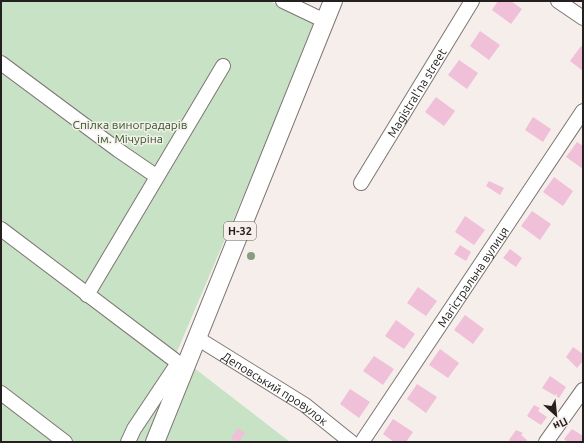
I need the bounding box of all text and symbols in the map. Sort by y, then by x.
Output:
street label: Magistral'na street [384,46,448,139]
park label: Спілка виноградарів ім. Мічуріна [73,118,187,145]
road number: Н-32 [224,222,256,240]
street label: Магістральна вулиця [434,224,511,329]
street label: Деповський провулок [220,349,331,428]
north arrow [536,395,576,435]
text: Пн [551,415,570,433]

